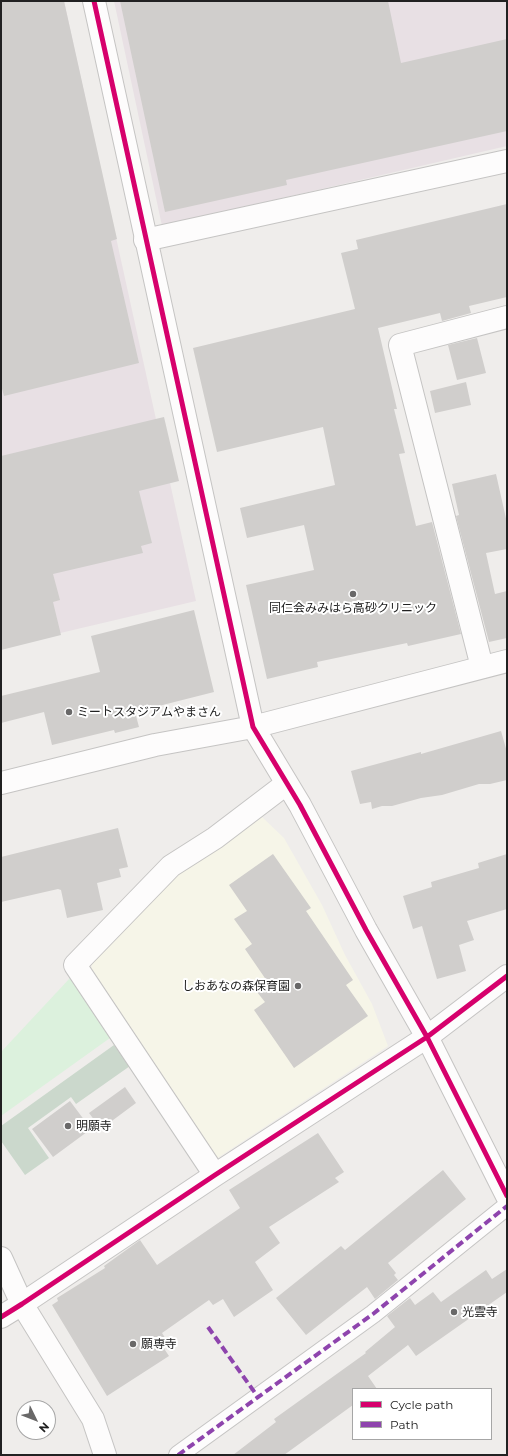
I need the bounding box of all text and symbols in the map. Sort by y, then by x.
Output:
marker: 同仁会みみはら高砂クリニック [348,589,358,599]
place label: 同仁会みみはら高砂クリニック [269,601,437,615]
place label: ミートスタジアムやまさん [77,705,221,719]
marker: ミートスタジアムやまさん [64,707,74,717]
place label: しおあなの森保育園 [182,979,290,993]
marker: しおあなの森保育園 [293,981,303,991]
place label: 明願寺 [76,1119,112,1133]
marker: 明願寺 [63,1121,73,1131]
place label: 光雲寺 [462,1305,498,1319]
marker: 光雲寺 [449,1307,459,1317]
place label: 願専寺 [141,1337,177,1351]
marker: 願専寺 [128,1339,138,1349]
legend [352,1388,492,1440]
text: Cycle path [390,1397,453,1412]
north arrow [16,1400,56,1440]
text: Path [390,1417,419,1432]
text: N [36,1419,52,1436]

